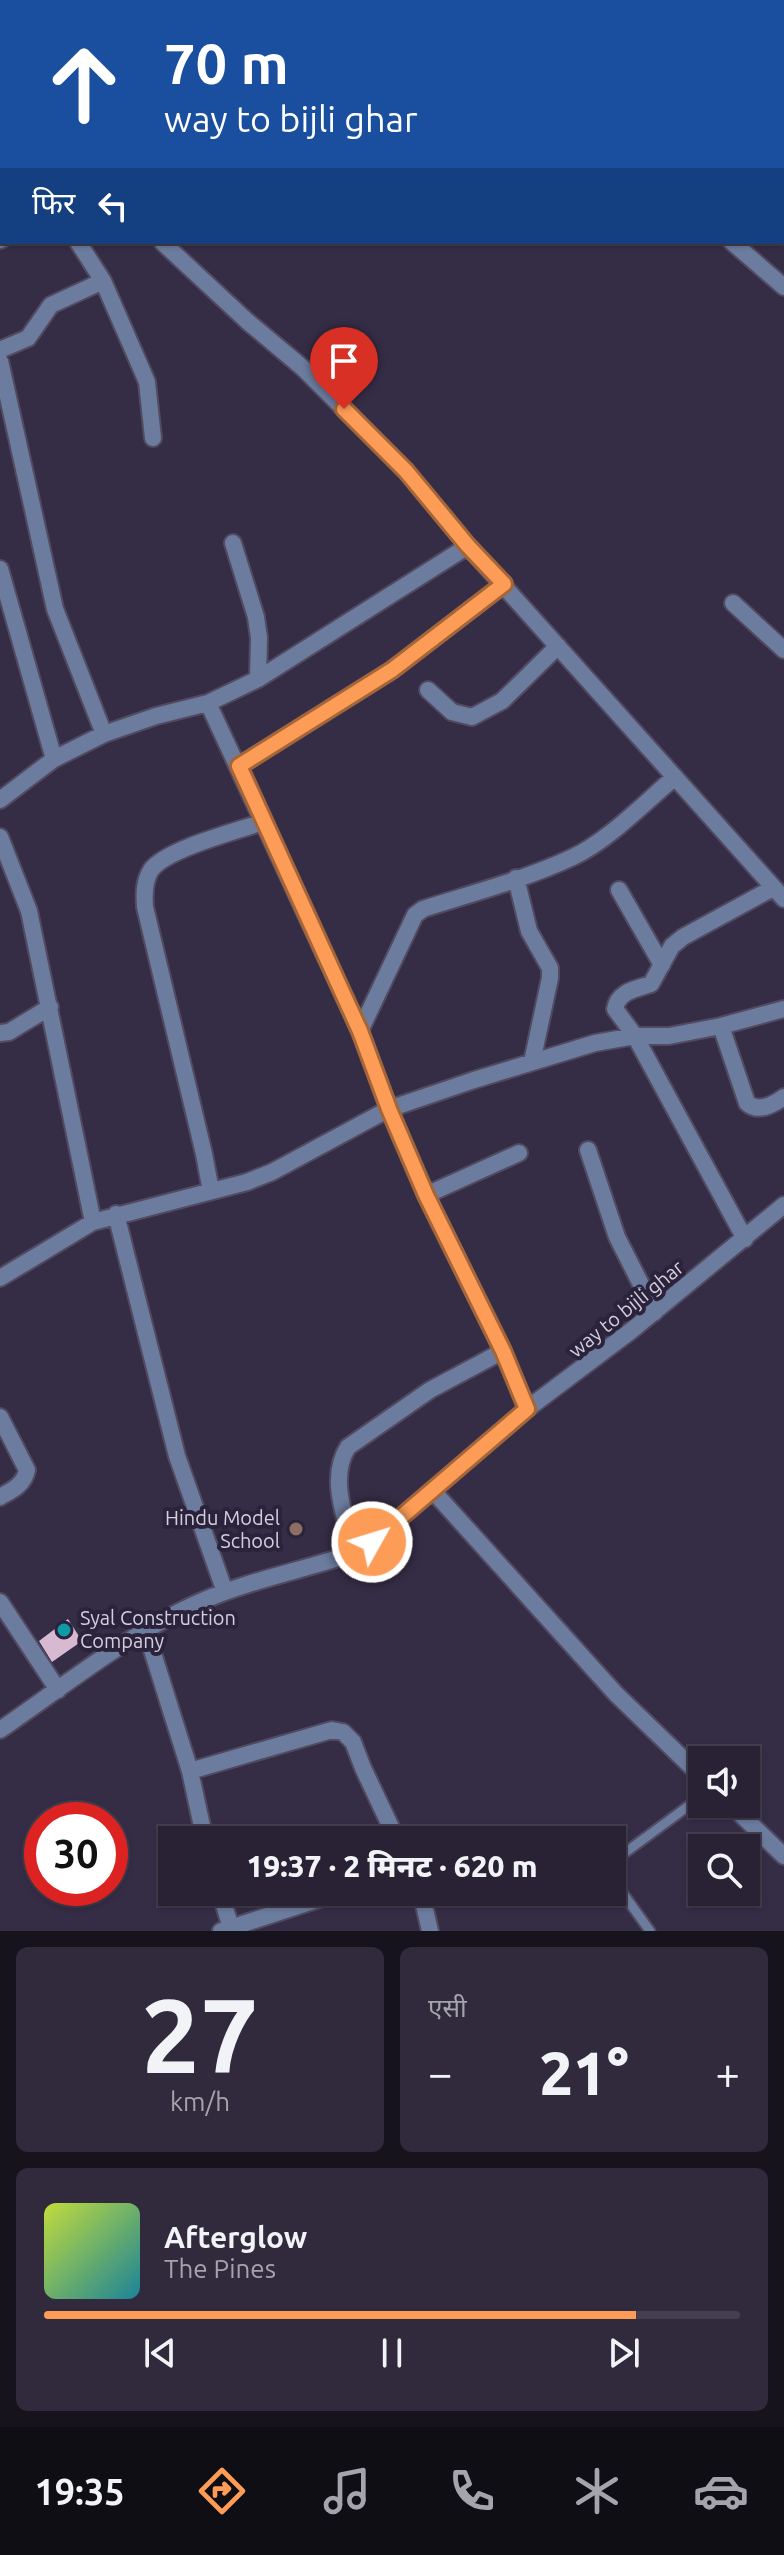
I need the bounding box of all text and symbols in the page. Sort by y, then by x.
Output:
icon: ahead [32,32,136,136]
text: 70 m [164,32,289,95]
text: way to bijli ghar [164,98,418,139]
icon: left [91,184,135,228]
text: फिर [32,186,75,220]
pin [310,327,378,409]
icon: arrive [322,339,366,383]
street label: way to bijli ghar [564,1255,688,1362]
position arrow [330,1500,414,1584]
place label: Hindu Model School [165,1506,280,1552]
marker: Hindu Model School [287,1520,305,1538]
place label: Syal Construction Company [80,1606,236,1652]
marker: Syal Construction Company [55,1621,73,1639]
map controls [688,1746,760,1906]
button: sound [688,1746,760,1818]
speed limit sign: 30 [24,1802,128,1906]
button: search [688,1834,760,1906]
text: 19:37 · 2 मिनट · 620 m [246,1849,538,1883]
text: 27 [141,1976,259,2093]
text: एसी [428,1993,467,2022]
text: 21° [539,2039,629,2106]
text: − [428,2048,453,2097]
text: + [715,2048,740,2097]
text: km/h [170,2087,230,2116]
text: Afterglow [164,2220,307,2254]
text: The Pines [164,2254,276,2283]
icon: previous [138,2331,182,2375]
icon: pause [370,2331,414,2375]
icon: next [602,2331,646,2375]
icon: directions [194,2463,250,2519]
icon: music [319,2463,375,2519]
icon: phone [444,2463,500,2519]
icon: climate [569,2463,625,2519]
icon: car [693,2463,749,2519]
text: 19:35 [34,2471,125,2512]

